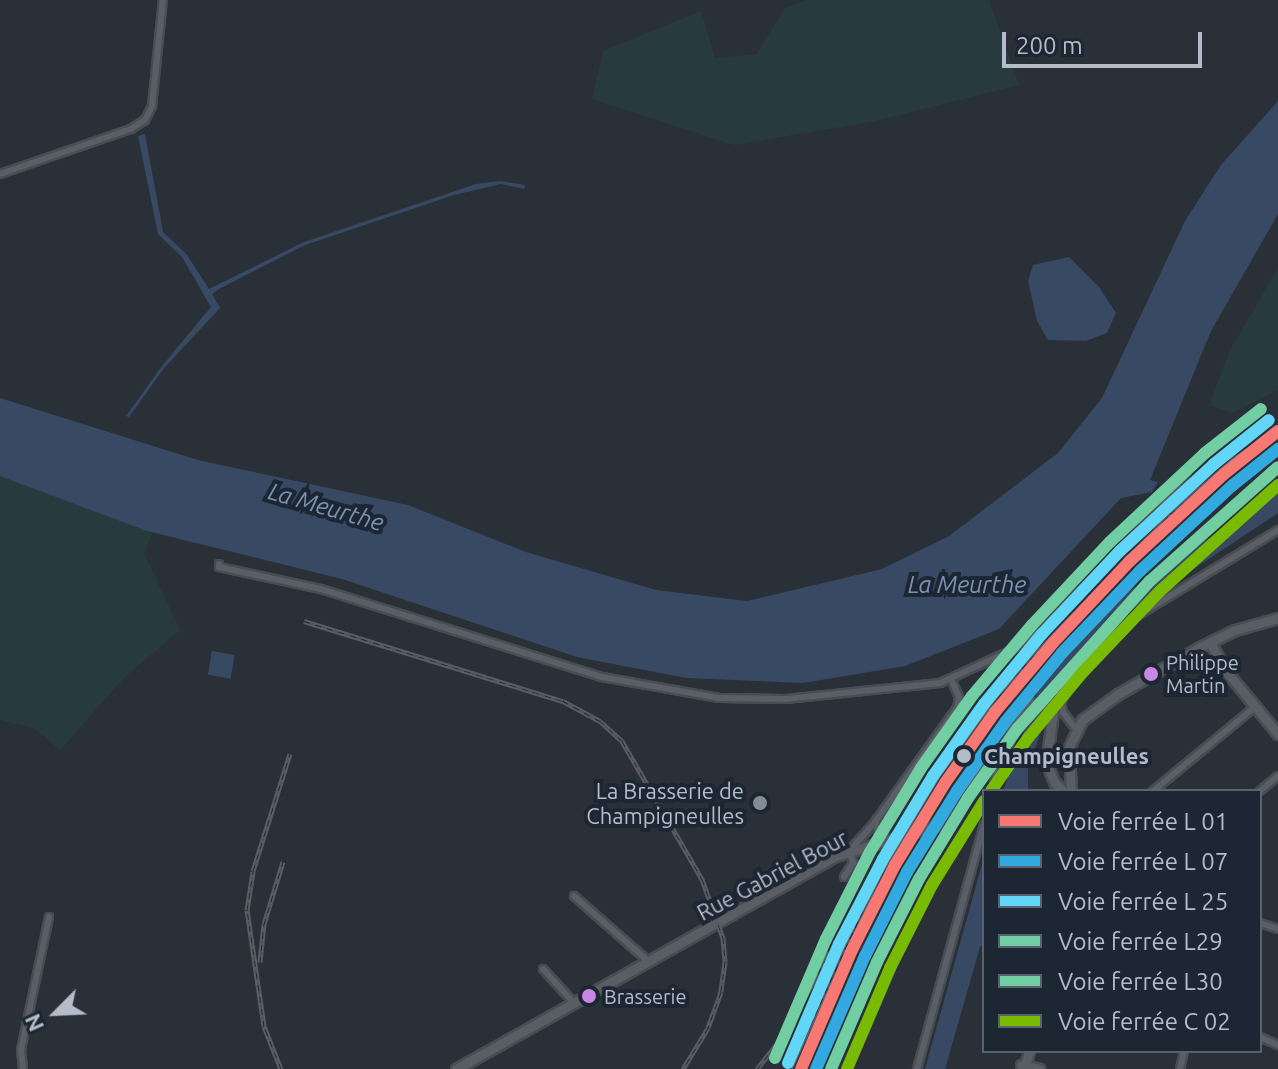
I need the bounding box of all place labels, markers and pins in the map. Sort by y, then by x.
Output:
place label: Philippe Martin [1166,650,1239,697]
marker: Philippe Martin [1143,666,1159,682]
marker: Champigneulles [951,743,977,769]
place label: Champigneulles [984,743,1149,769]
place label: La Brasserie de Champigneulles [586,777,744,828]
marker: La Brasserie de Champigneulles [751,794,769,812]
place label: Brasserie [604,984,686,1008]
marker: Brasserie [581,988,597,1004]

